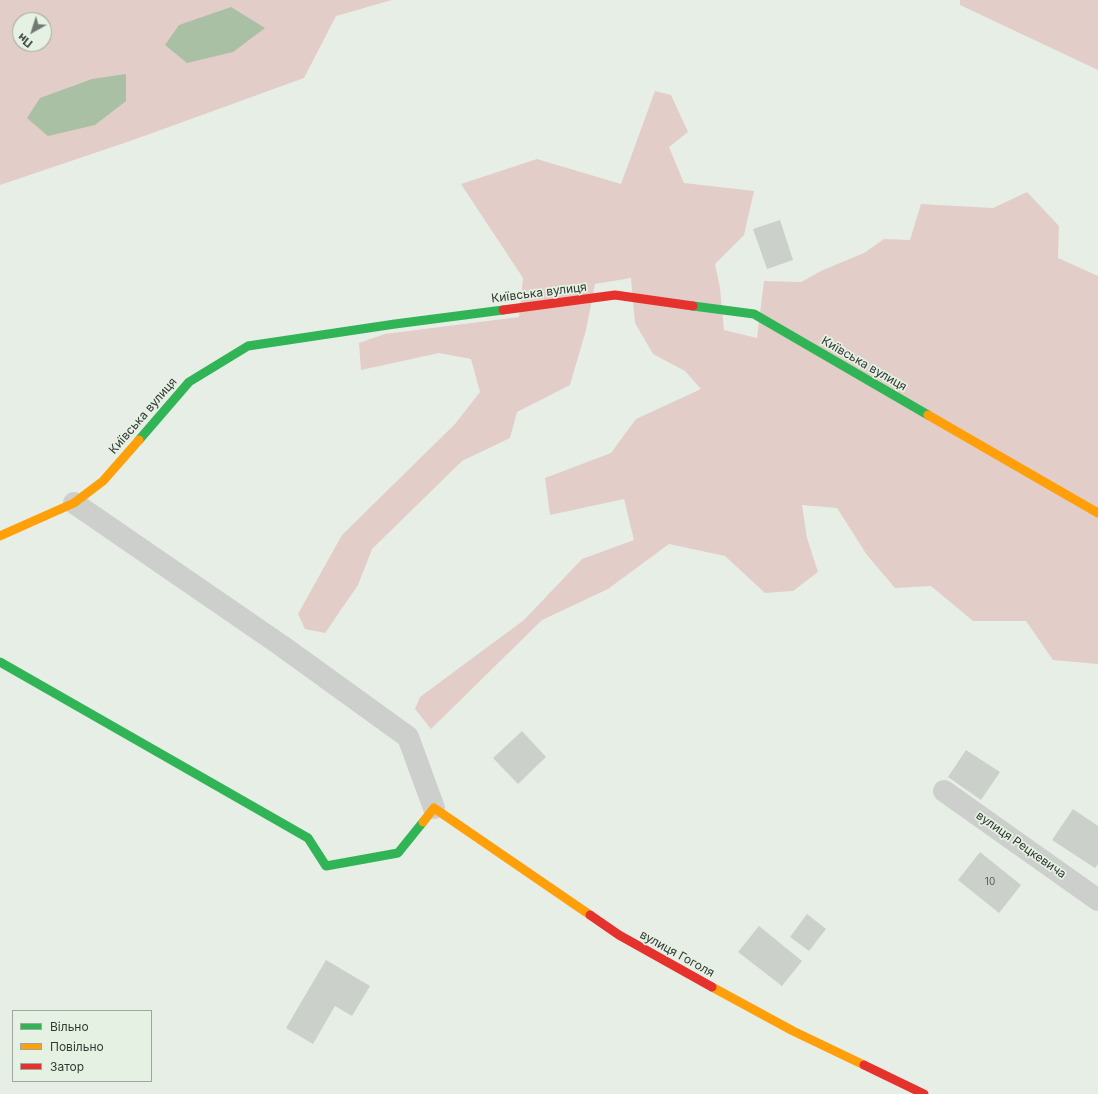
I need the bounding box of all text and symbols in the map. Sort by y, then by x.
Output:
north arrow [12,12,52,52]
text: Пн [15,30,35,51]
street label: Київська вулиця [490,280,588,306]
street label: Київська вулиця [819,334,909,394]
street label: Київська вулиця [106,375,180,457]
street label: вулиця Рецкевича [973,809,1069,881]
house number: 10 [985,876,995,888]
street label: вулиця Гоголя [637,928,717,980]
legend [12,1010,152,1082]
text: Вільно [50,1019,89,1034]
text: Повільно [50,1039,104,1054]
text: Затор [50,1059,84,1074]

